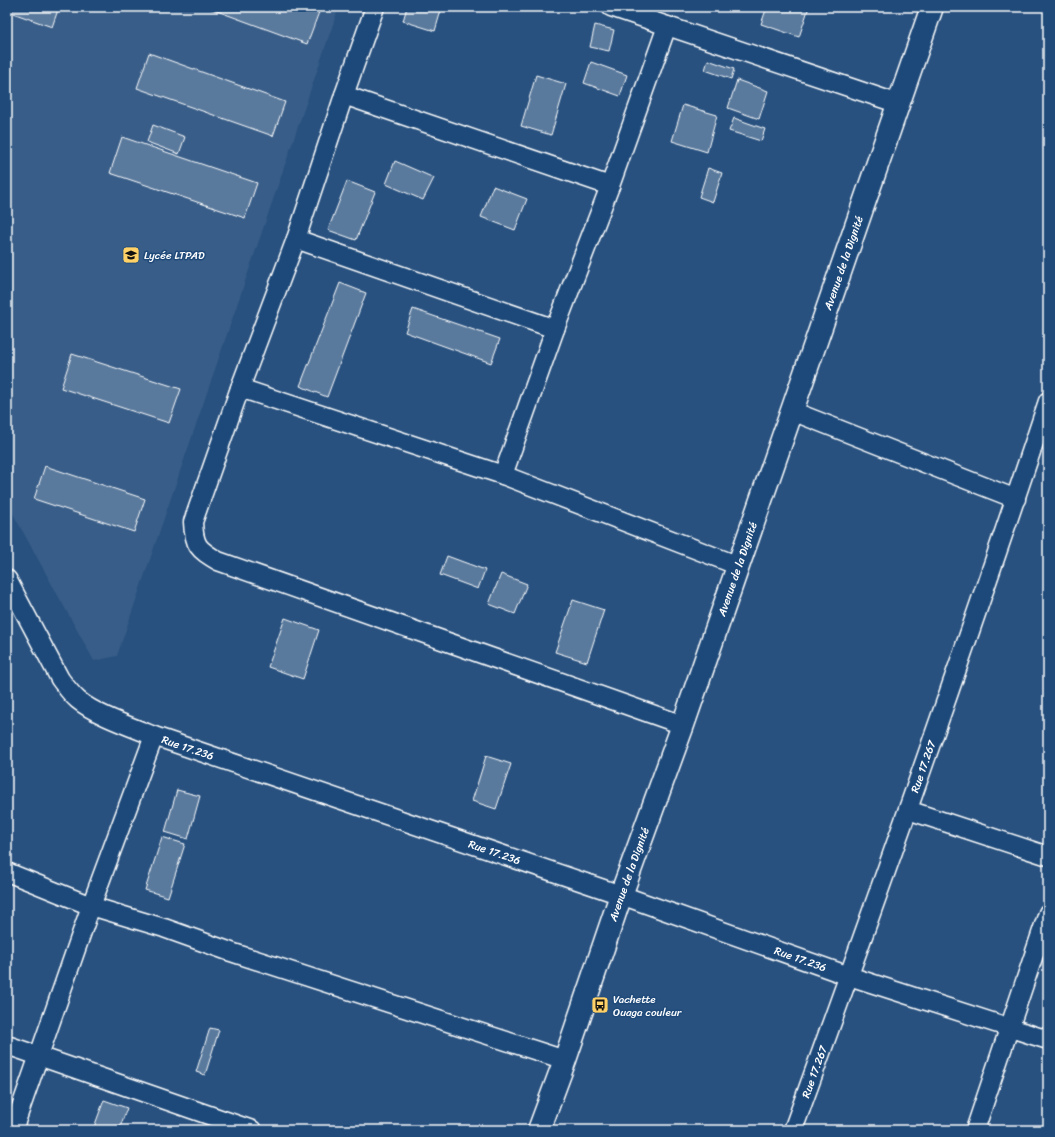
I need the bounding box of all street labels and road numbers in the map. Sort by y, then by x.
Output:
street label: Avenue de la Dignité [818,213,869,314]
street label: Avenue de la Dignité [712,519,762,620]
street label: Rue 17.236 [159,730,217,765]
street label: Rue 17.267 [905,737,941,795]
street label: Avenue de la Dignité [603,824,655,925]
street label: Rue 17.236 [466,834,523,870]
street label: Rue 17.236 [772,941,829,977]
street label: Rue 17.267 [796,1042,833,1101]

